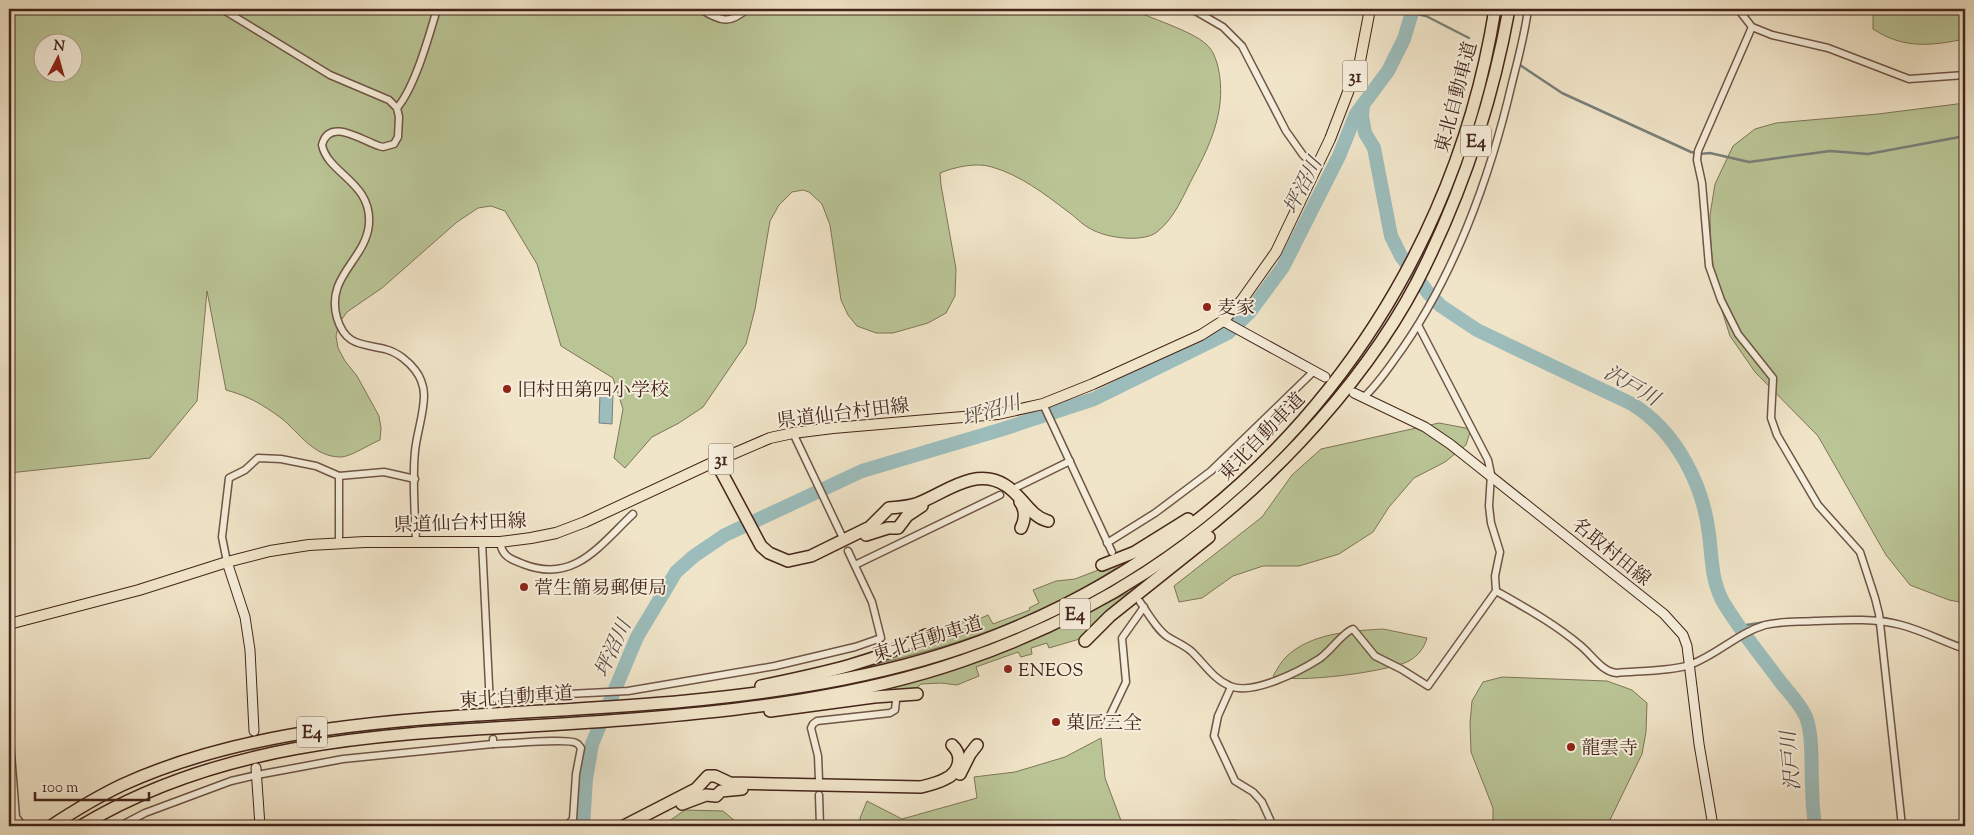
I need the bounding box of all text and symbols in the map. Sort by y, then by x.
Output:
north arrow [32,32,82,82]
text: N [53,37,66,58]
street label: 東北自動車道 [1430,39,1485,156]
road number: 31 [1342,60,1368,92]
road number: E4 [1461,125,1491,156]
water label: 坪沼川 [1278,151,1332,219]
place label: 麦家 [1217,296,1255,323]
marker: 麦家 [1201,301,1213,313]
water label: 沢戸川 [1598,360,1666,416]
place label: 旧村田第四小学校 [517,378,669,405]
marker: 旧村田第四小学校 [501,383,513,395]
street label: 東北自動車道 [1213,387,1312,488]
water label: 坪沼川 [959,389,1027,435]
street label: 県道仙台村田線 [776,393,911,436]
road number: 31 [708,444,734,474]
street label: 県道仙台村田線 [393,509,527,540]
street label: 名取村田線 [1565,513,1656,593]
place label: 菅生簡易郵便局 [534,576,667,603]
marker: 菅生簡易郵便局 [518,581,530,593]
road number: E4 [1060,598,1090,630]
street label: 東北自動車道 [869,611,986,670]
water label: 坪沼川 [588,614,641,682]
place label: ENEOS [1018,658,1084,685]
marker: ENEOS [1002,663,1014,675]
street label: 東北自動車道 [458,681,574,716]
place label: 菓匠三全 [1066,711,1142,738]
road number: E4 [297,716,327,748]
marker: 菓匠三全 [1050,716,1062,728]
water label: 沢戸川 [1775,728,1810,792]
place label: 龍雲寺 [1581,736,1638,763]
marker: 龍雲寺 [1565,741,1577,753]
scale bar [35,770,149,802]
text: 100 m [42,778,79,799]

